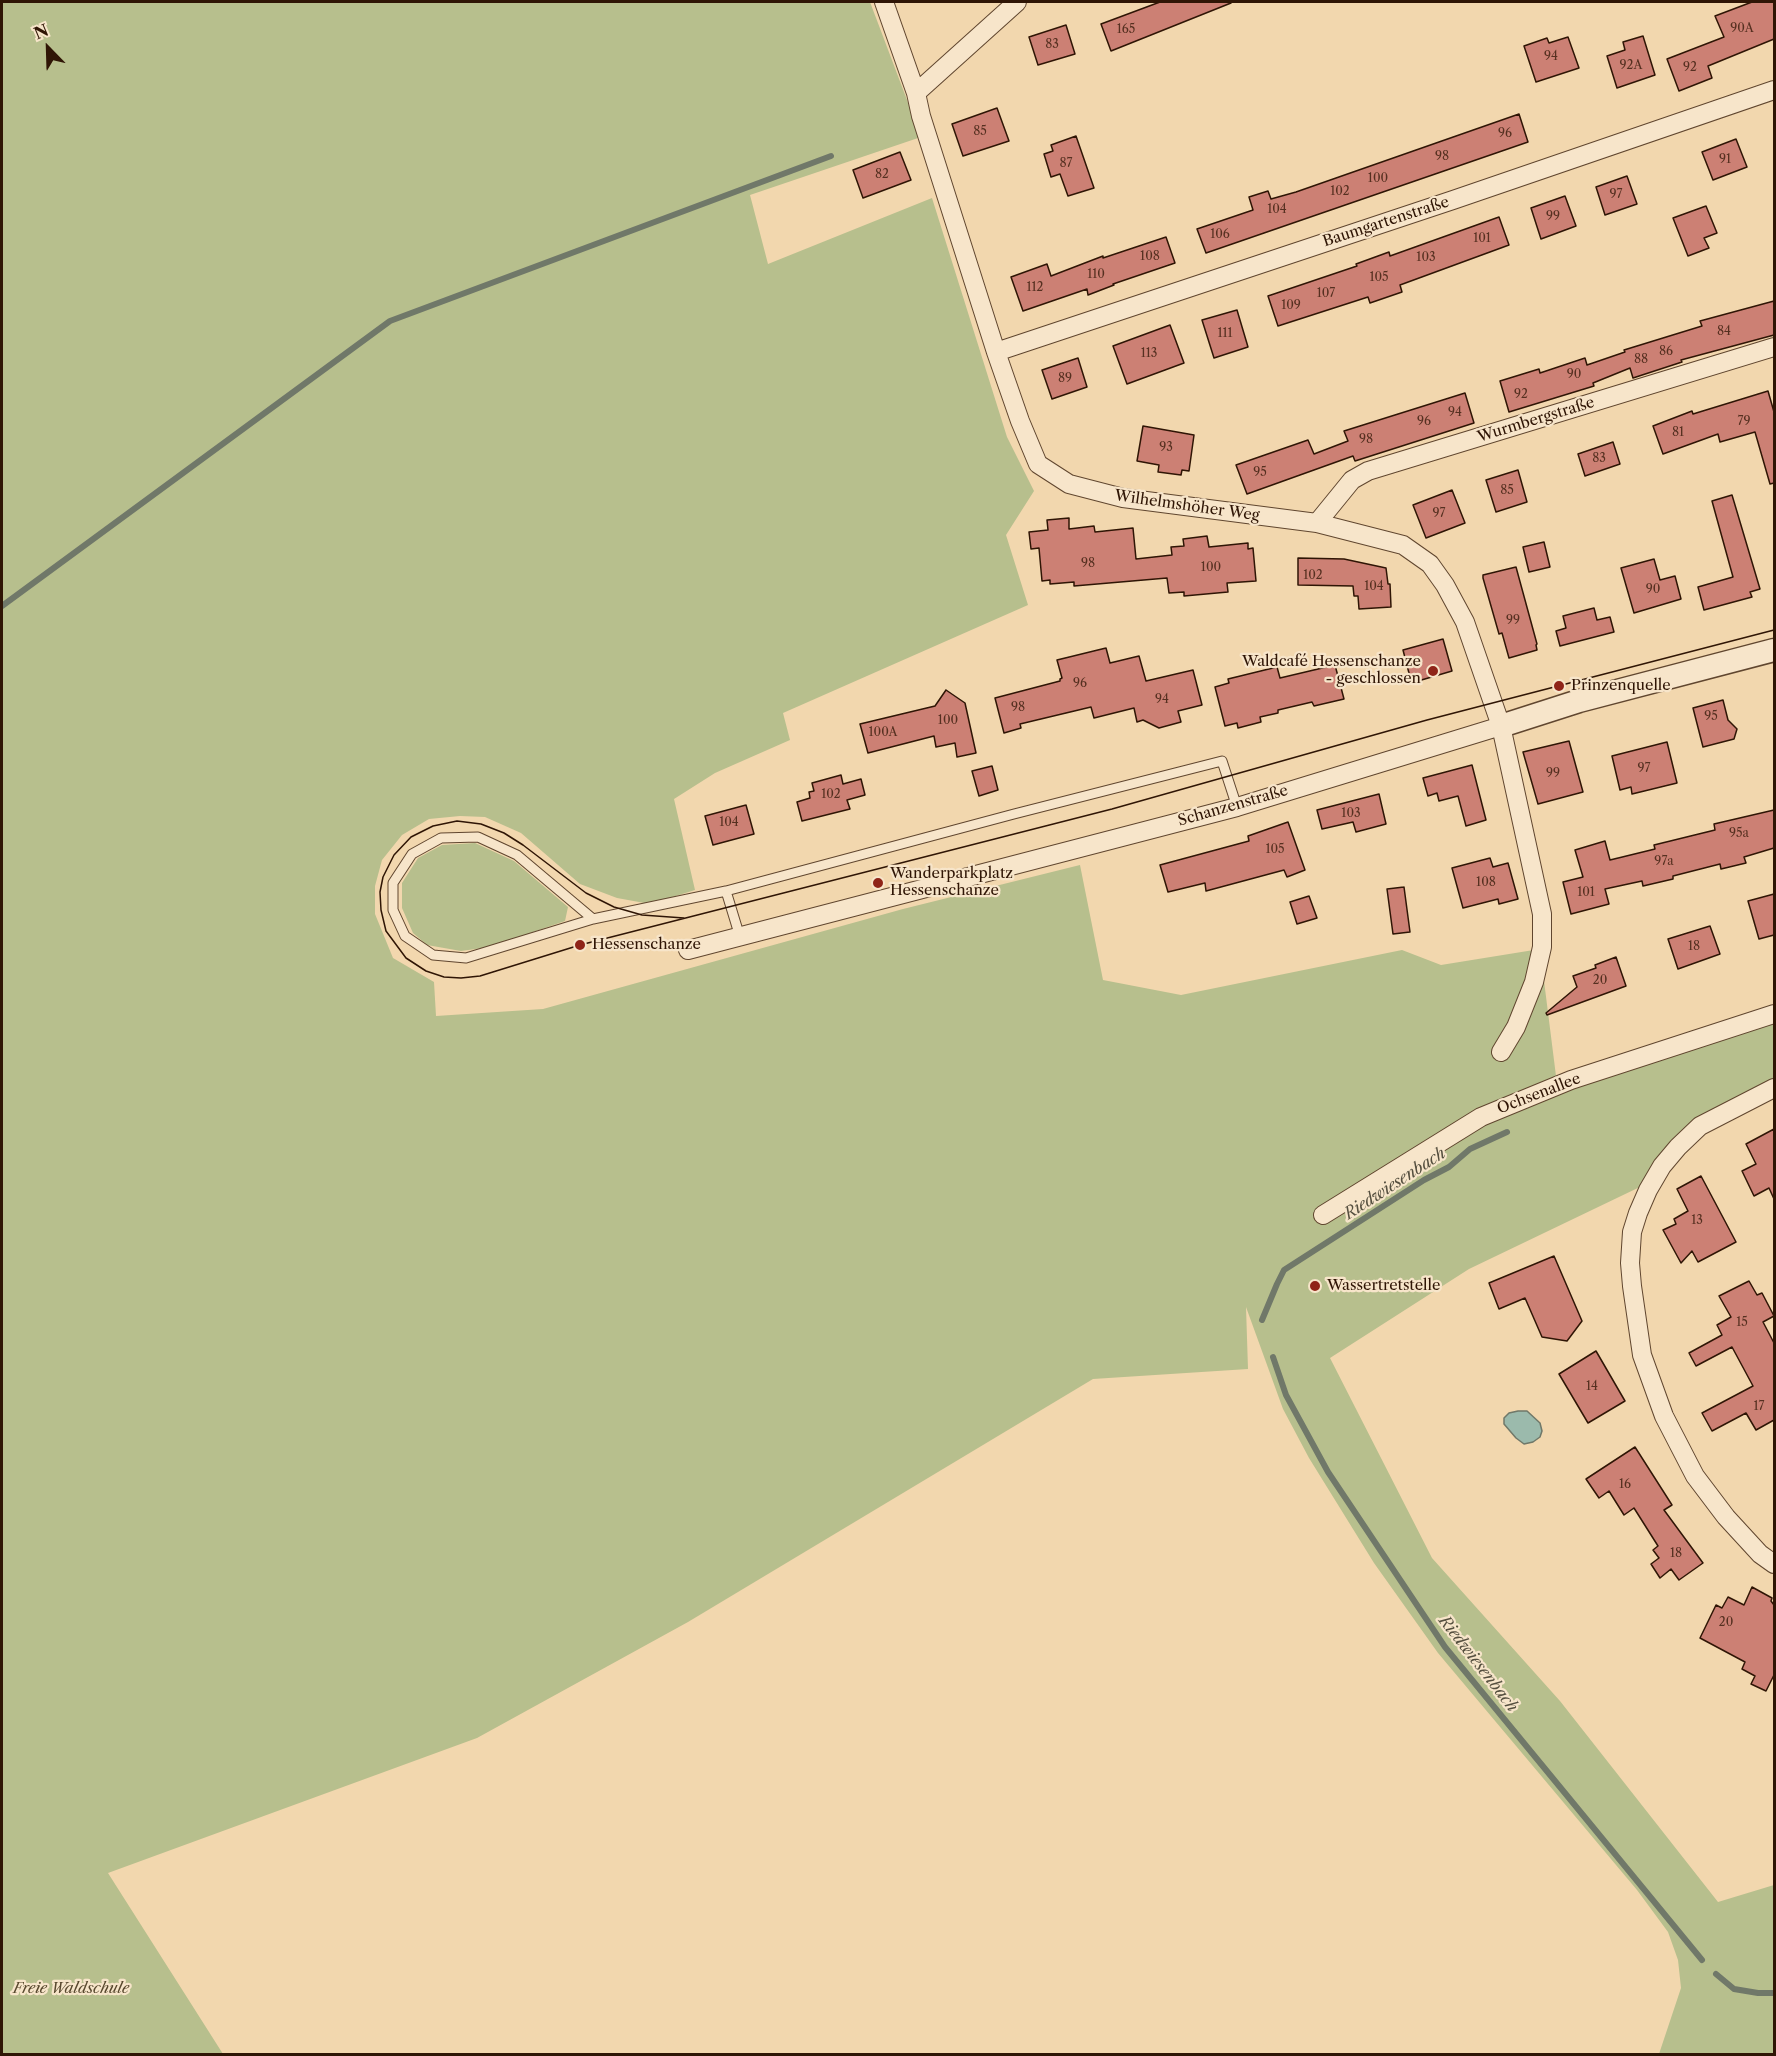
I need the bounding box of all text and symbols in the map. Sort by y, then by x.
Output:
north arrow [18,18,78,78]
text: N [31,20,51,43]
house number: 90A [1730,22,1754,36]
house number: 165 [1117,23,1135,37]
house number: 83 [1045,38,1059,52]
house number: 94 [1544,50,1558,64]
house number: 92A [1620,59,1642,73]
house number: 92 [1683,61,1697,75]
house number: 85 [973,125,987,139]
house number: 96 [1498,127,1512,141]
house number: 98 [1435,150,1449,164]
house number: 91 [1719,153,1731,167]
house number: 87 [1059,157,1073,171]
house number: 82 [875,168,889,182]
house number: 100 [1368,172,1388,186]
house number: 102 [1330,185,1350,199]
house number: 97 [1610,188,1622,202]
street label: Baumgartenstraße [1321,193,1451,251]
house number: 104 [1267,203,1287,217]
house number: 99 [1546,210,1560,224]
house number: 106 [1210,228,1230,242]
house number: 101 [1473,232,1491,246]
house number: 108 [1140,250,1160,264]
house number: 103 [1416,251,1436,265]
house number: 110 [1087,268,1105,282]
house number: 105 [1369,271,1389,285]
house number: 112 [1027,281,1043,295]
house number: 107 [1317,287,1335,301]
house number: 109 [1281,299,1301,313]
house number: 84 [1717,325,1731,339]
house number: 111 [1217,327,1233,341]
house number: 86 [1659,345,1673,359]
house number: 113 [1141,347,1157,361]
house number: 88 [1634,353,1648,367]
house number: 90 [1567,368,1581,382]
house number: 89 [1058,372,1072,386]
house number: 92 [1514,388,1528,402]
street label: Wurmbergstraße [1475,394,1597,446]
house number: 94 [1448,406,1462,420]
house number: 96 [1417,415,1431,429]
house number: 79 [1738,415,1750,429]
house number: 81 [1672,426,1684,440]
house number: 98 [1359,433,1373,447]
house number: 93 [1159,441,1173,455]
house number: 83 [1592,452,1606,466]
house number: 95 [1253,466,1267,480]
house number: 85 [1500,484,1514,498]
street label: Wilhelmshöher Weg [1113,487,1261,525]
house number: 97 [1433,507,1445,521]
house number: 98 [1081,557,1095,571]
house number: 100 [1201,561,1221,575]
house number: 102 [1303,569,1323,583]
house number: 104 [1364,580,1384,594]
house number: 90 [1646,583,1660,597]
house number: 99 [1506,614,1520,628]
place label: Waldcafé Hessenschanze - geschlossen [1242,653,1421,688]
marker: Waldcafé Hessenschanze - geschlossen [1426,664,1440,678]
house number: 96 [1073,677,1087,691]
place label: Prinzenquelle [1571,677,1671,695]
marker: Prinzenquelle [1552,679,1566,693]
house number: 94 [1155,693,1169,707]
house number: 98 [1011,701,1025,715]
house number: 95 [1704,710,1718,724]
house number: 100 [938,714,958,728]
house number: 100A [869,726,897,740]
house number: 97 [1638,762,1650,776]
house number: 99 [1546,767,1560,781]
street label: Schanzenstraße [1176,782,1290,830]
house number: 102 [821,788,841,802]
house number: 103 [1341,807,1361,821]
house number: 104 [719,816,739,830]
house number: 95a [1729,827,1749,841]
house number: 105 [1265,843,1285,857]
house number: 97a [1654,855,1674,869]
place label: Wanderparkplatz Hessenschanze [890,865,1013,900]
marker: Wanderparkplatz Hessenschanze [871,876,885,890]
house number: 108 [1476,876,1496,890]
house number: 101 [1577,886,1595,900]
place label: Hessenschanze [592,936,701,954]
marker: Hessenschanze [573,938,587,952]
house number: 18 [1688,940,1700,954]
house number: 20 [1593,974,1607,988]
street label: Ochsenallee [1495,1070,1583,1118]
water label: Riedwiesenbach [1341,1144,1449,1224]
house number: 13 [1691,1214,1703,1228]
place label: Wassertretstelle [1327,1277,1440,1295]
marker: Wassertretstelle [1308,1279,1322,1293]
house number: 15 [1736,1316,1748,1330]
house number: 14 [1586,1380,1598,1394]
house number: 17 [1754,1400,1764,1414]
house number: 16 [1619,1478,1631,1492]
house number: 18 [1670,1547,1682,1561]
water label: Riedwiesenbach [1434,1612,1522,1716]
house number: 20 [1719,1616,1733,1630]
park label: Freie Waldschule [13,1980,129,1998]

